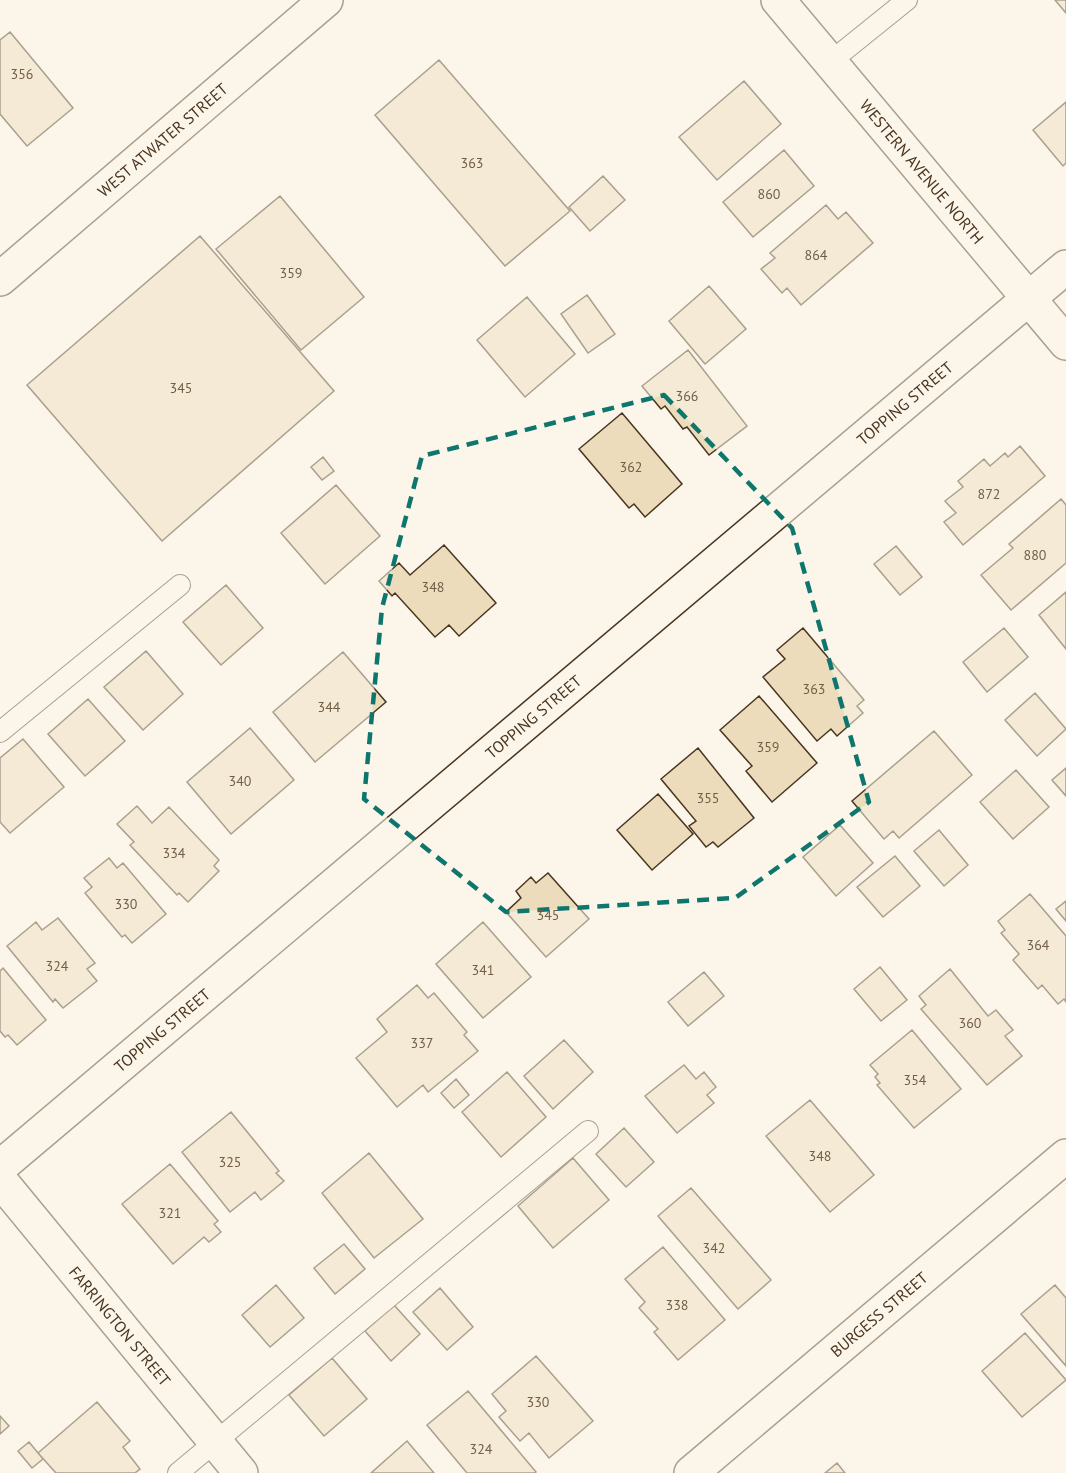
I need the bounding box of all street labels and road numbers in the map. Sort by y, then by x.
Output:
street label: WEST ATWATER STREET [93,79,232,201]
street label: WESTERN AVENUE NORTH [856,95,988,248]
street label: TOPPING STREET [853,357,957,449]
street label: TOPPING STREET [481,670,586,763]
street label: TOPPING STREET [110,984,214,1076]
street label: FARRINGTON STREET [65,1262,175,1390]
street label: BURGESS STREET [826,1267,932,1361]

